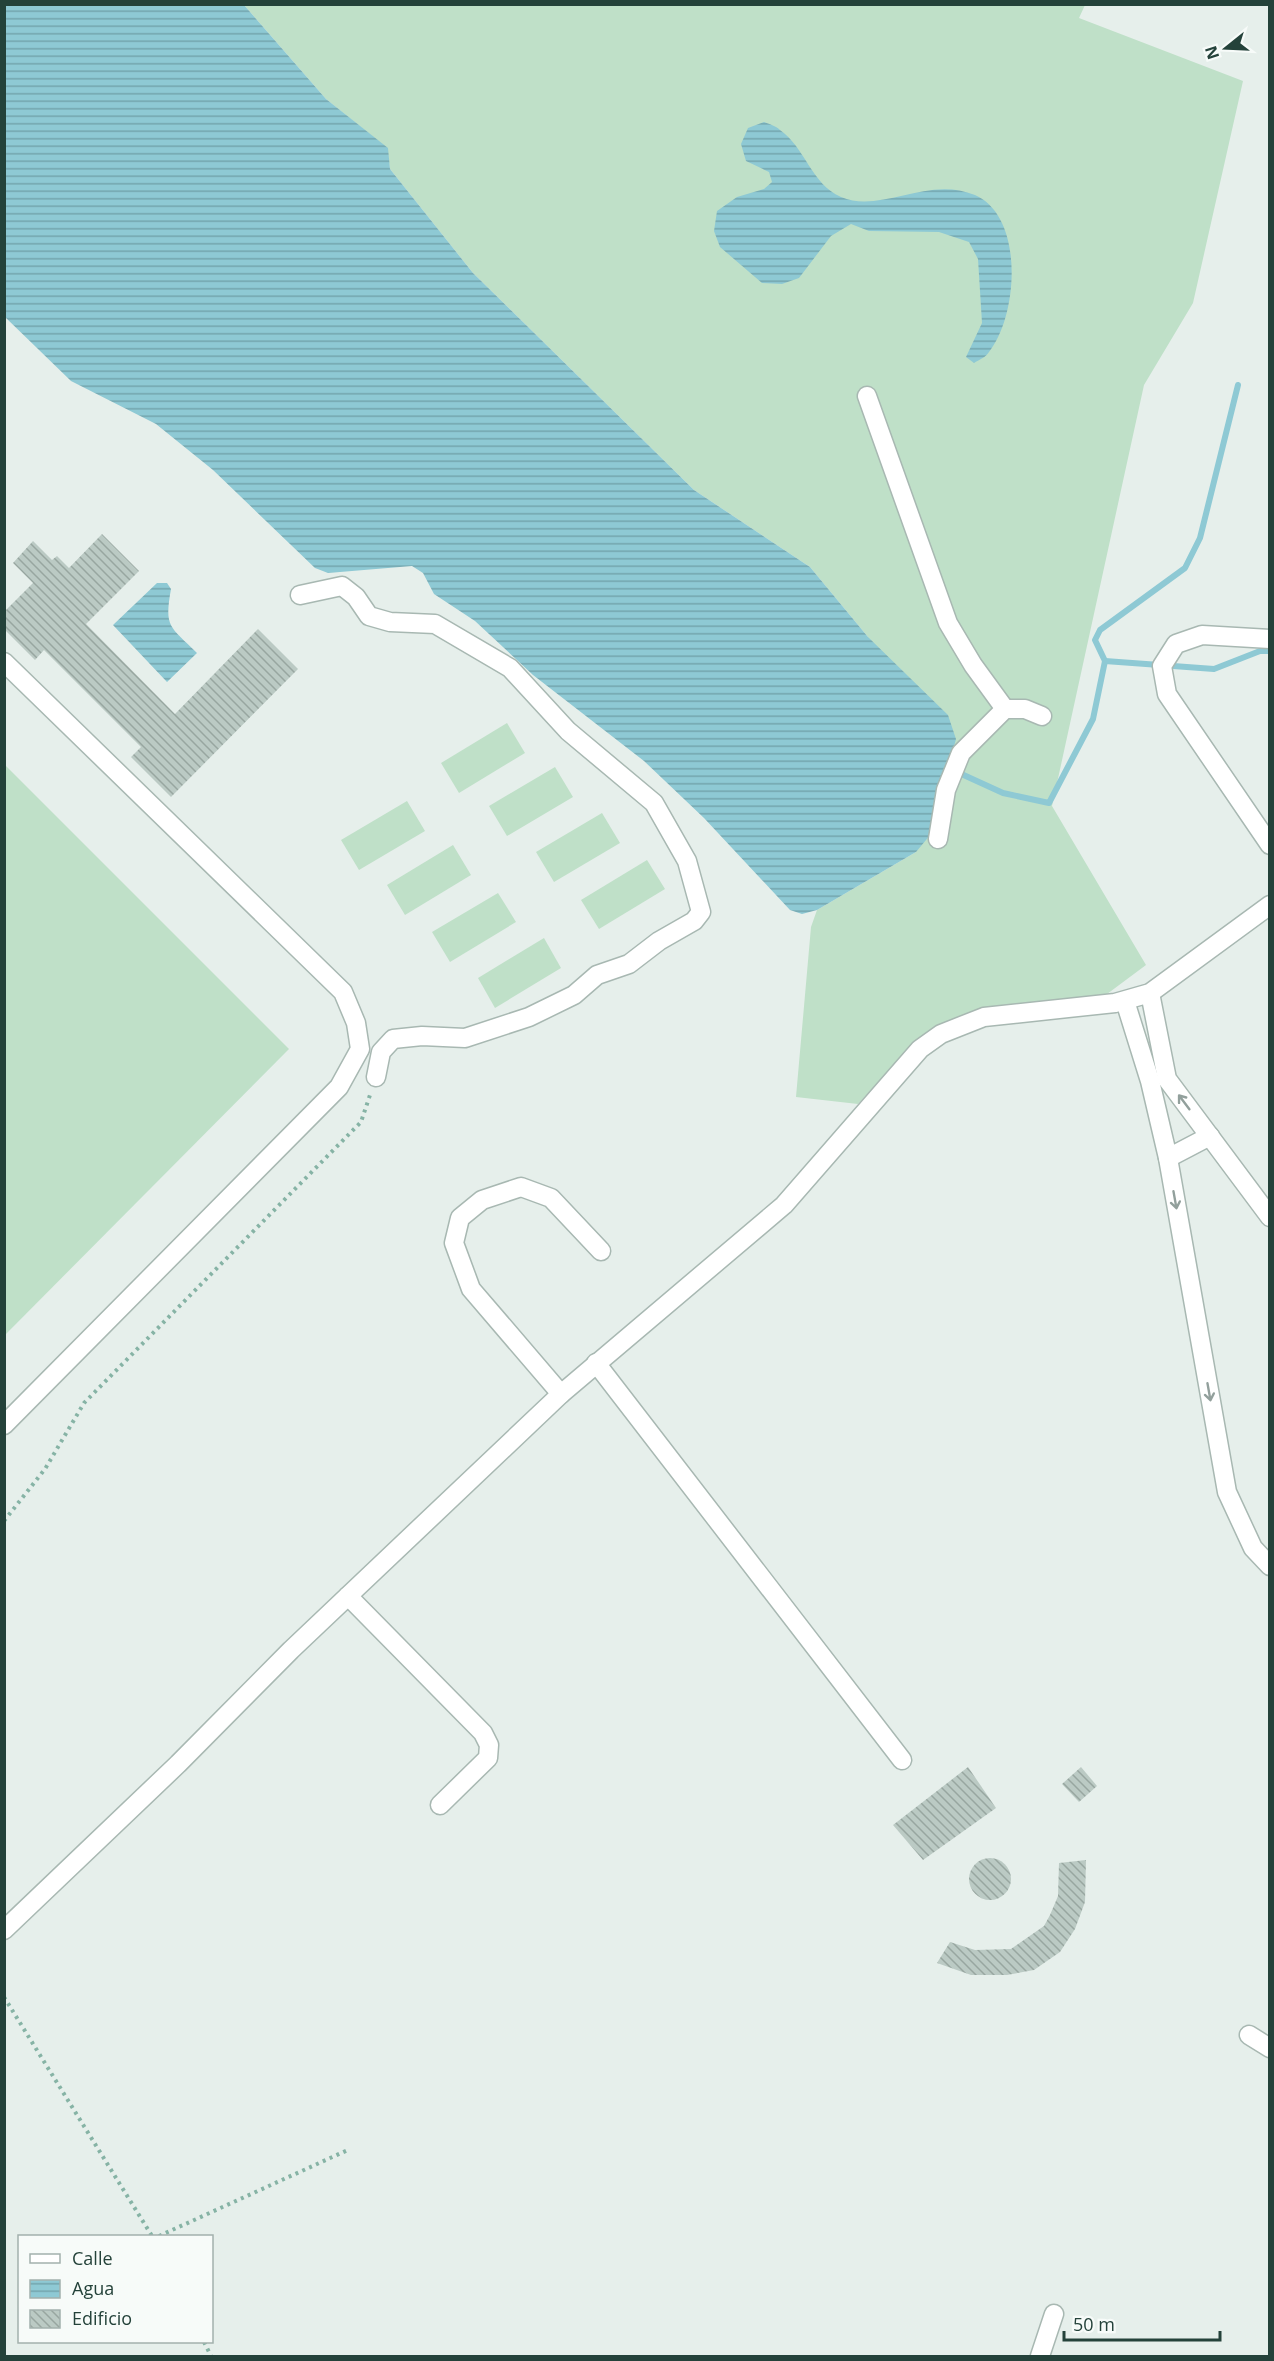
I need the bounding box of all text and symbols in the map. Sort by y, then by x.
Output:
north arrow [1196,18,1256,78]
text: N [1199,43,1224,62]
one-way arrow [1178,1095,1191,1111]
one-way arrow [1170,1189,1181,1209]
one-way arrow [1204,1381,1215,1401]
legend [18,2235,213,2343]
text: Calle [72,2246,113,2270]
text: Agua [72,2276,114,2300]
scale bar [1064,2304,1220,2342]
text: Edificio [72,2306,132,2330]
text: 50 m [1073,2312,1115,2336]

